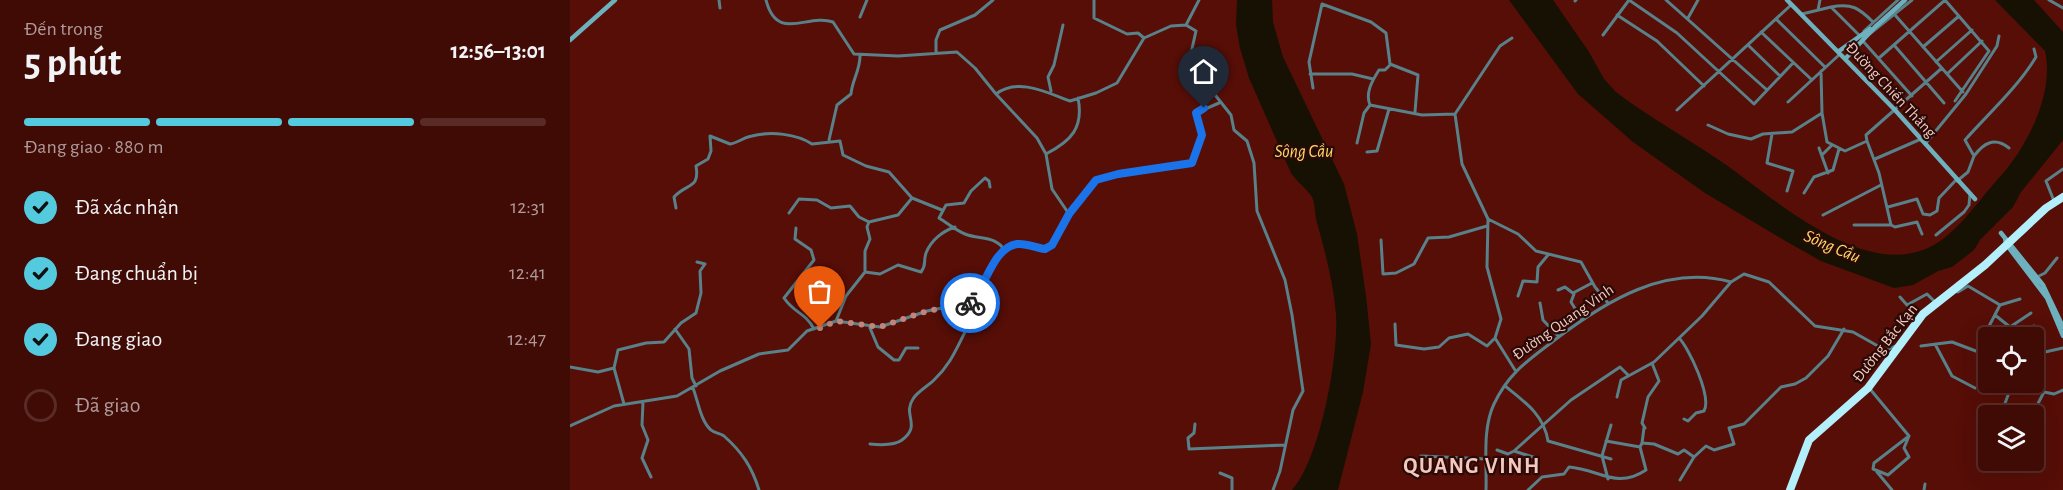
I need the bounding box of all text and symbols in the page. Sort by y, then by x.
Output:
text: Đến trong [24,19,103,39]
street label: Đường Chiến Thắng [1843,39,1940,141]
text: 12:56–13:01 [451,40,546,62]
text: 5 phút [24,44,121,83]
pin [1178,46,1229,108]
icon: home [1187,55,1220,88]
text: Đang giao · 880 m [24,137,163,157]
water label: Sông Cầu [1274,142,1334,161]
icon: check [24,191,57,224]
text: Đã xác nhận [75,196,179,218]
text: 12:31 [510,197,546,217]
water label: Sông Cầu [1801,226,1863,267]
icon: check [24,257,57,290]
text: Đang chuẩn bị [75,262,198,284]
text: 12:41 [509,263,546,283]
pin [794,266,845,328]
courier [940,273,1000,333]
icon: bag [803,275,836,308]
street label: Đường Quang Vinh [1509,281,1617,364]
icon: bike [954,287,987,320]
street label: Đường Bắc Kạn [1849,300,1920,385]
icon: check [24,323,57,356]
map controls [1978,327,2044,471]
button: locate [1978,327,2044,393]
text: Đang giao [75,328,162,350]
text: 12:47 [507,329,546,349]
text: Đã giao [75,394,140,416]
button: layers [1978,405,2044,471]
district label: QUANG VINH [1403,455,1541,478]

